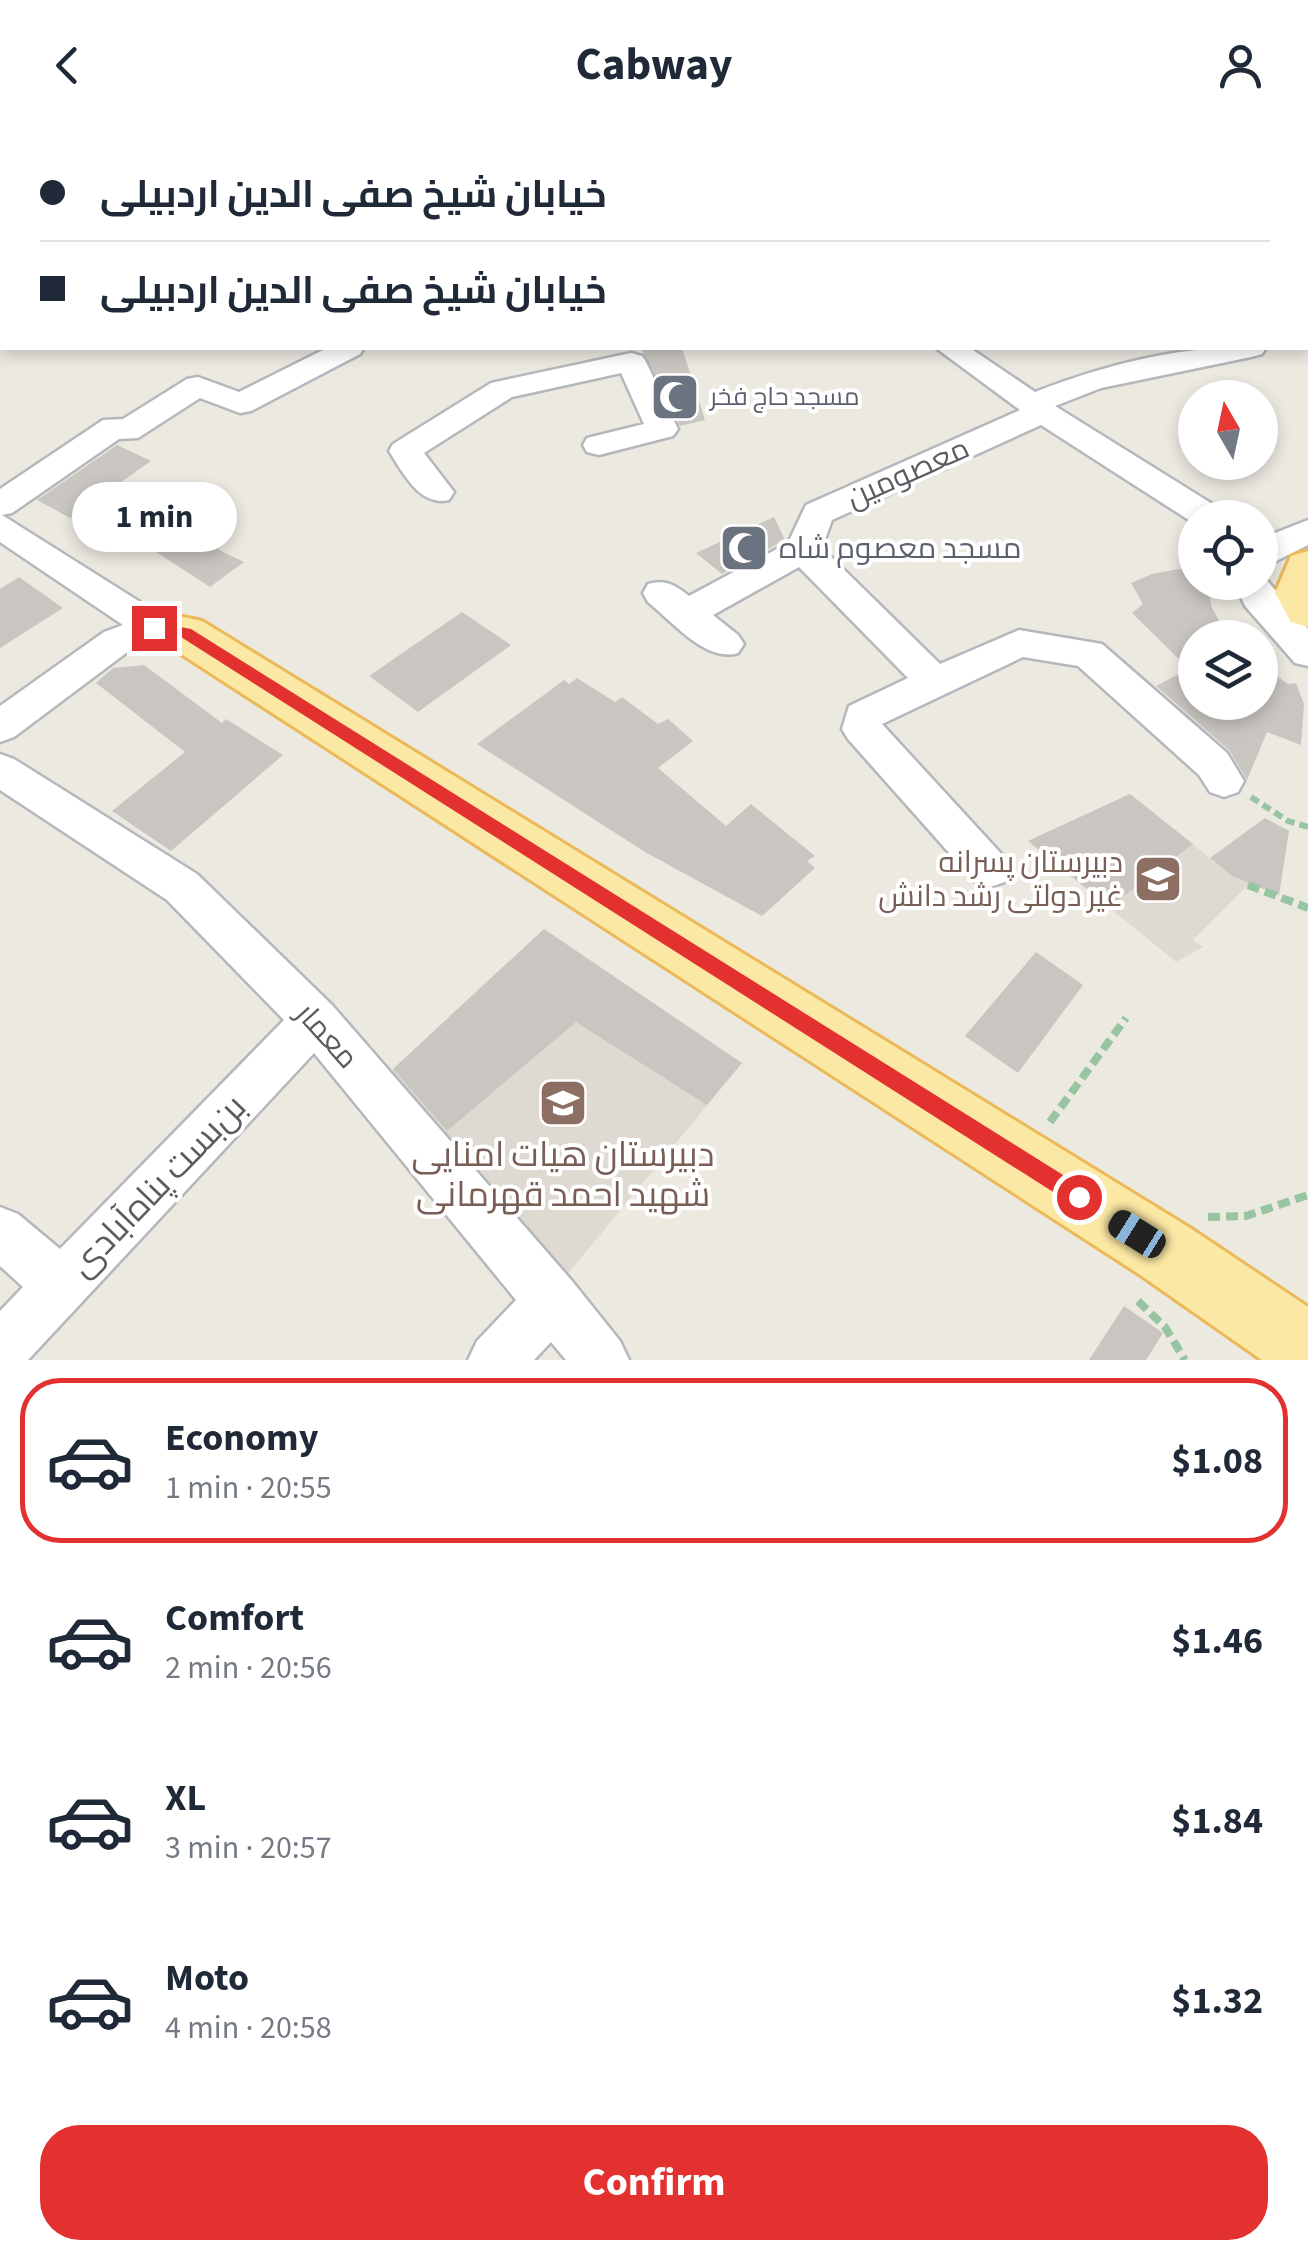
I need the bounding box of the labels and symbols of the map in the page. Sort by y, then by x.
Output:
mosque icon: مسجد حاج فخر [649,371,701,423]
place label: مسجد حاج فخر [708,379,860,415]
north arrow [1178,380,1278,480]
street label: معصومین [840,427,976,519]
callout: 1 min [72,483,236,553]
mosque icon: مسجد معصوم شاه [718,522,770,574]
place label: مسجد معصوم شاه [779,527,1021,570]
route end [132,606,177,651]
place label: دبیرستان پسرانه غیر دولتی رشد دانش [878,841,1123,918]
school or university icon: دبیرستان پسرانه غیر دولتی رشد دانش [1132,853,1184,905]
street label: معمار [284,992,368,1078]
school or university icon: دبیرستان هیات امنایی شهید احمد قهرمانی [537,1077,589,1129]
street label: بن‌بست پناه‌آبادی [58,1084,258,1288]
place label: دبیرستان هیات امنایی شهید احمد قهرمانی [412,1130,714,1220]
route start [1057,1175,1102,1220]
car [1104,1205,1170,1263]

